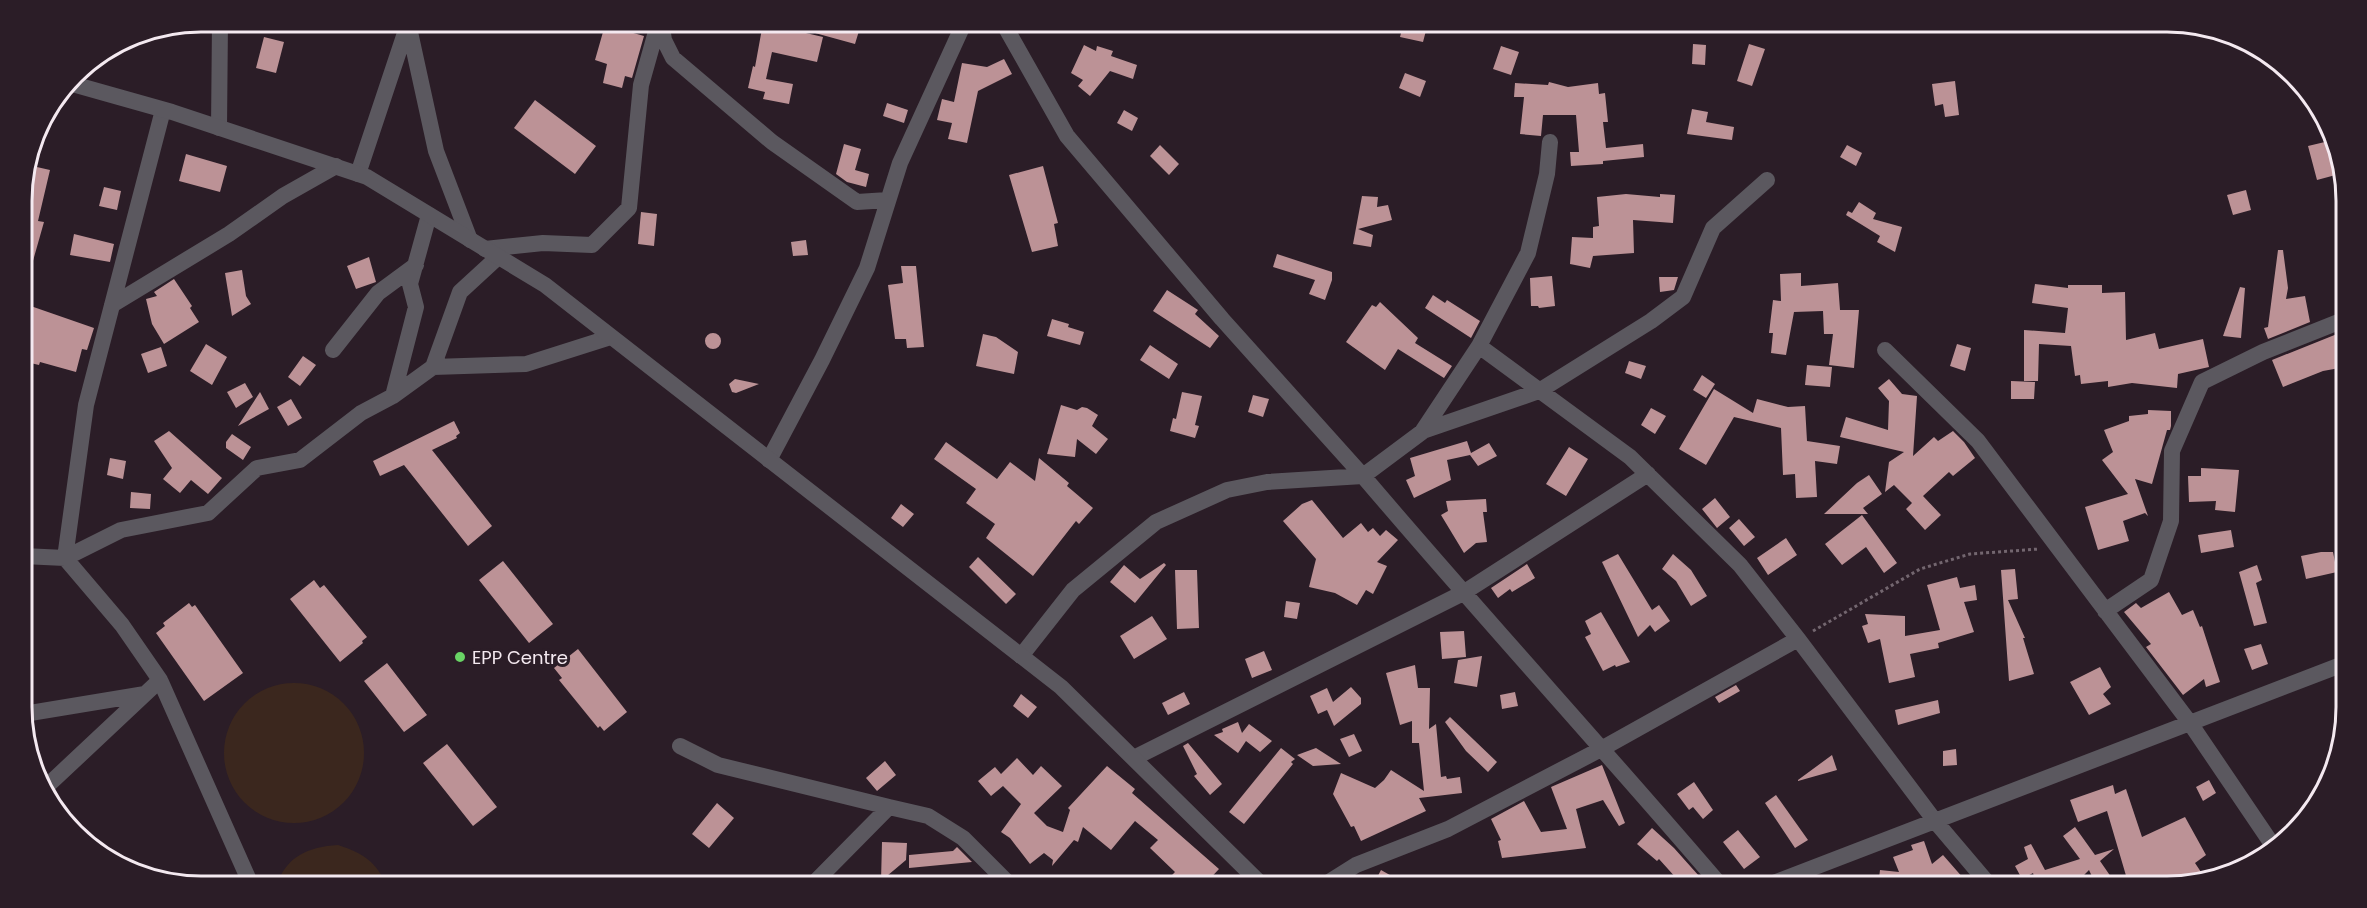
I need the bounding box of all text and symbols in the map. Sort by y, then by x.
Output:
place label: EPP Centre [472,645,568,670]
marker: EPP Centre [453,650,467,664]

